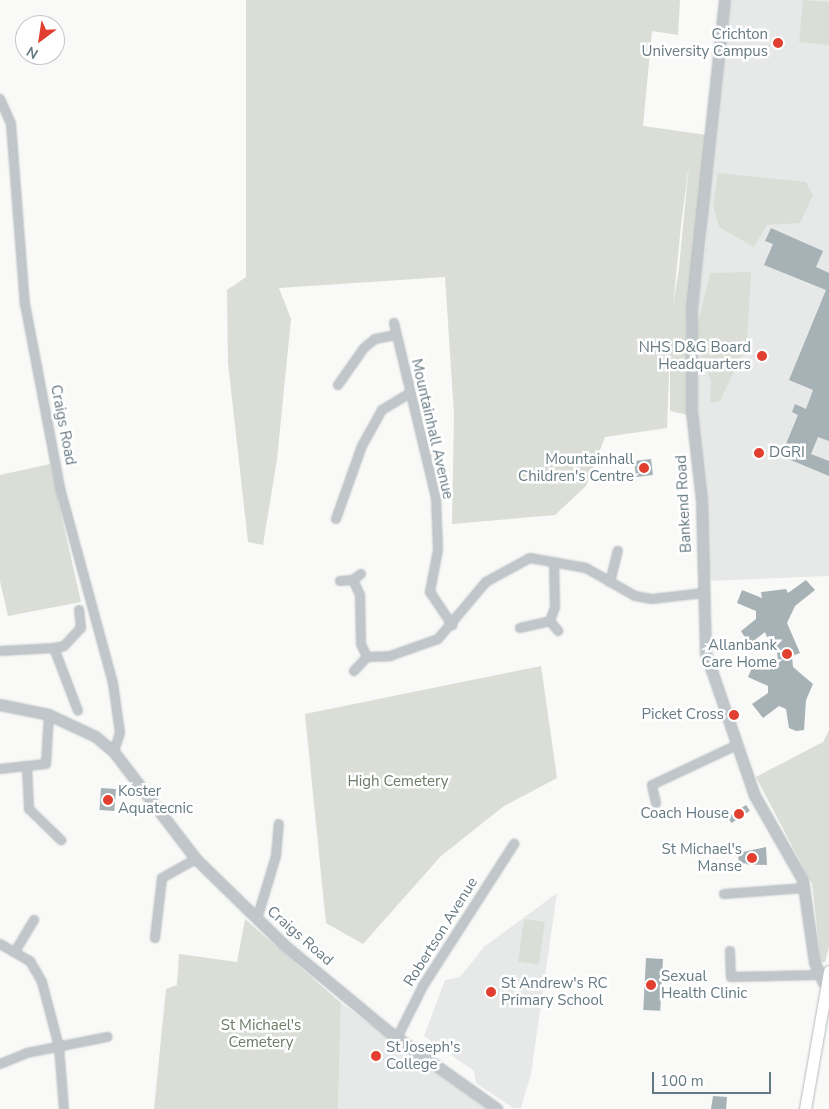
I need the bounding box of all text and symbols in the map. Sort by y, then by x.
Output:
north arrow [15,15,65,65]
place label: Crichton University Campus [642,25,768,60]
marker: Crichton University Campus [772,37,784,49]
text: N [23,42,42,63]
place label: NHS D&G Board Headquarters [639,338,751,373]
marker: NHS D&G Board Headquarters [755,349,769,363]
street label: Mountainhall Avenue [407,357,457,501]
street label: Craigs Road [46,383,80,467]
place label: DGRI [769,444,805,462]
marker: DGRI [753,447,765,459]
place label: Mountainhall Children's Centre [518,450,634,485]
street label: Bankend Road [672,455,696,553]
marker: Mountainhall Children's Centre [638,462,650,474]
place label: Allanbank Care Home [702,636,777,671]
marker: Allanbank Care Home [781,648,793,660]
place label: Picket Cross [642,706,724,724]
marker: Picket Cross [728,709,740,721]
park label: High Cemetery [347,773,449,791]
place label: Koster Aquatecnic [118,782,193,817]
marker: Koster Aquatecnic [102,794,114,806]
place label: Coach House [640,805,729,823]
marker: Coach House [733,808,745,820]
place label: St Michael's Manse [662,840,742,875]
marker: St Michael's Manse [746,852,758,864]
street label: Robertson Avenue [400,874,482,990]
street label: Craigs Road [263,902,337,970]
place label: Sexual Health Clinic [661,967,747,1002]
place label: St Andrew's RC Primary School [501,974,608,1009]
marker: Sexual Health Clinic [645,979,657,991]
marker: St Andrew's RC Primary School [485,986,497,998]
park label: St Michael's Cemetery [221,1016,301,1051]
place label: St Joseph's College [386,1038,460,1073]
marker: St Joseph's College [370,1050,382,1062]
scale bar [654,1062,773,1094]
text: 100 m [660,1071,704,1091]

